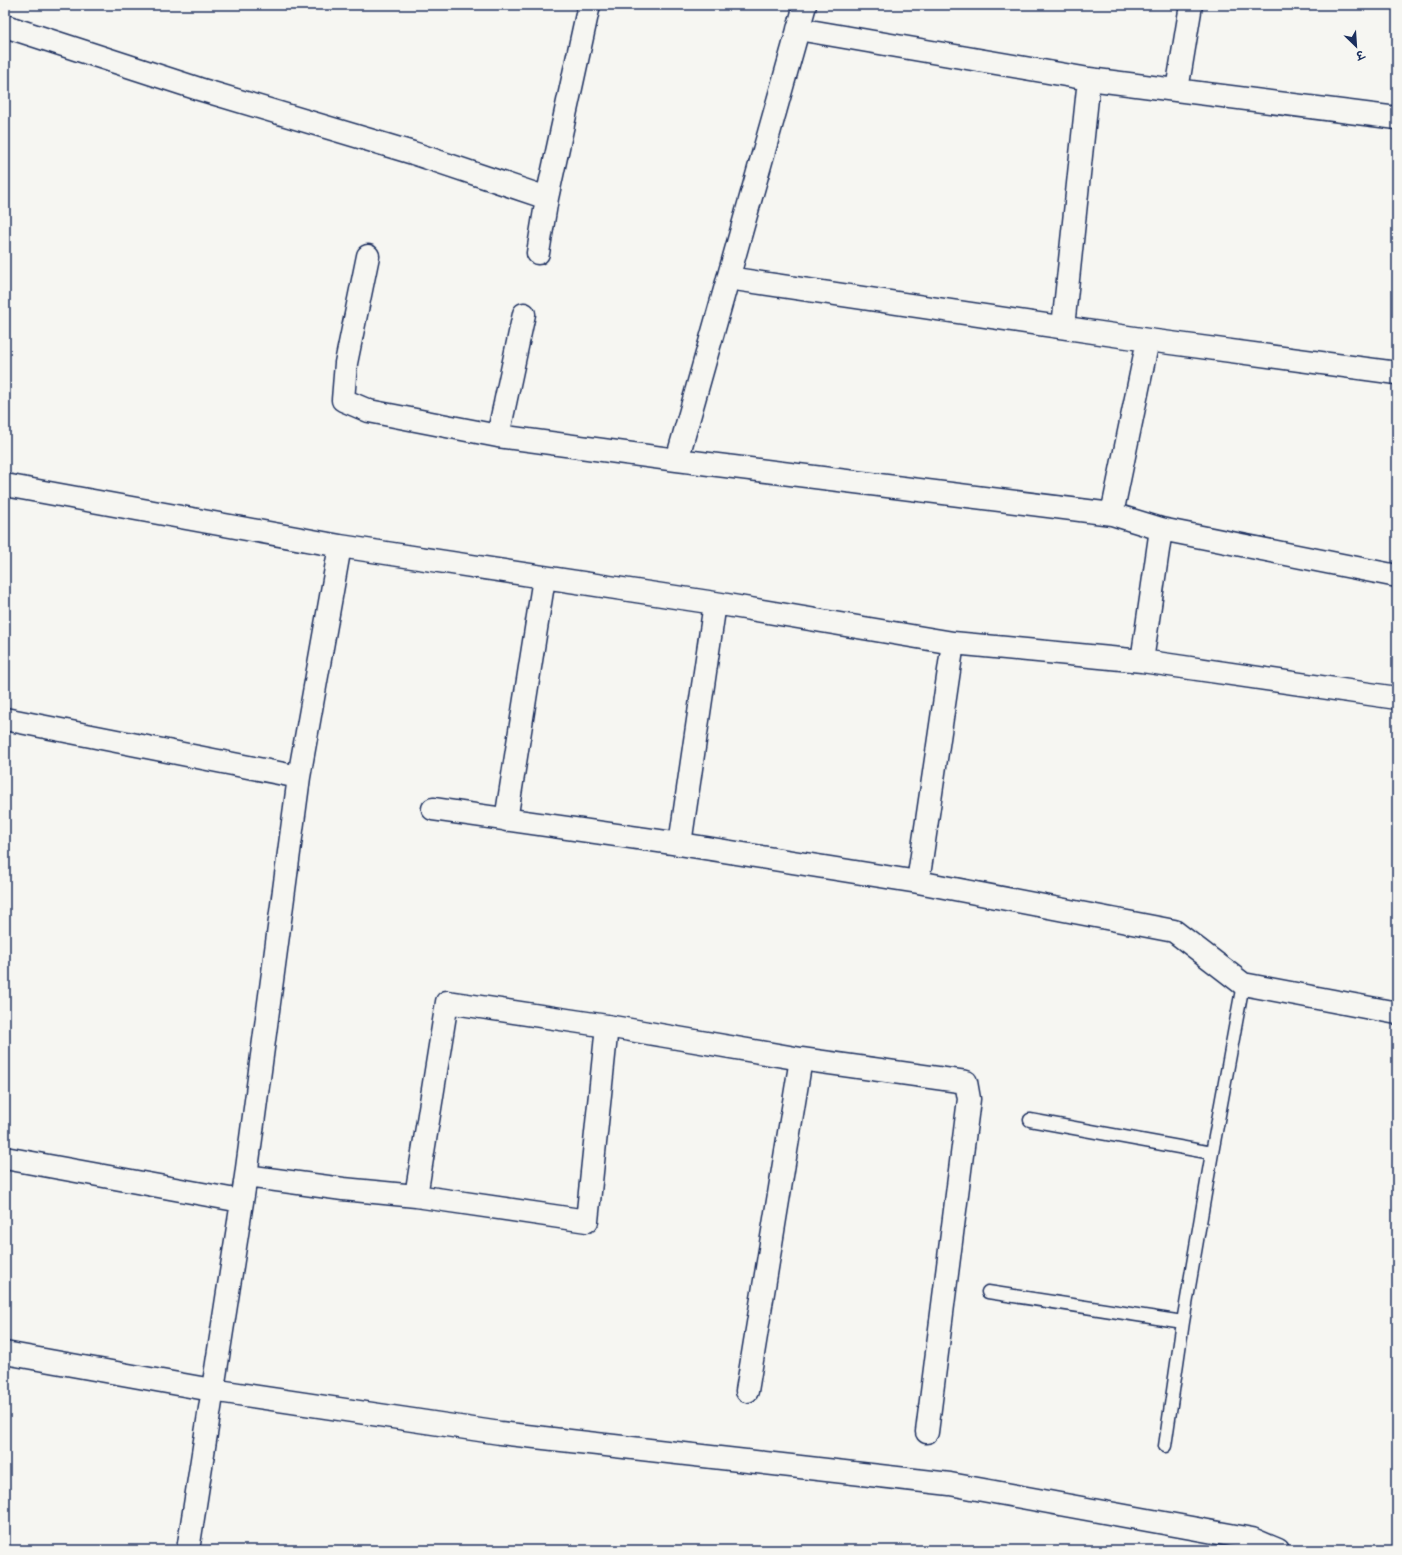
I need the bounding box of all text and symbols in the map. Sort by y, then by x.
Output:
north arrow [1336,26,1376,66]
text: उ [1352,47,1367,63]

